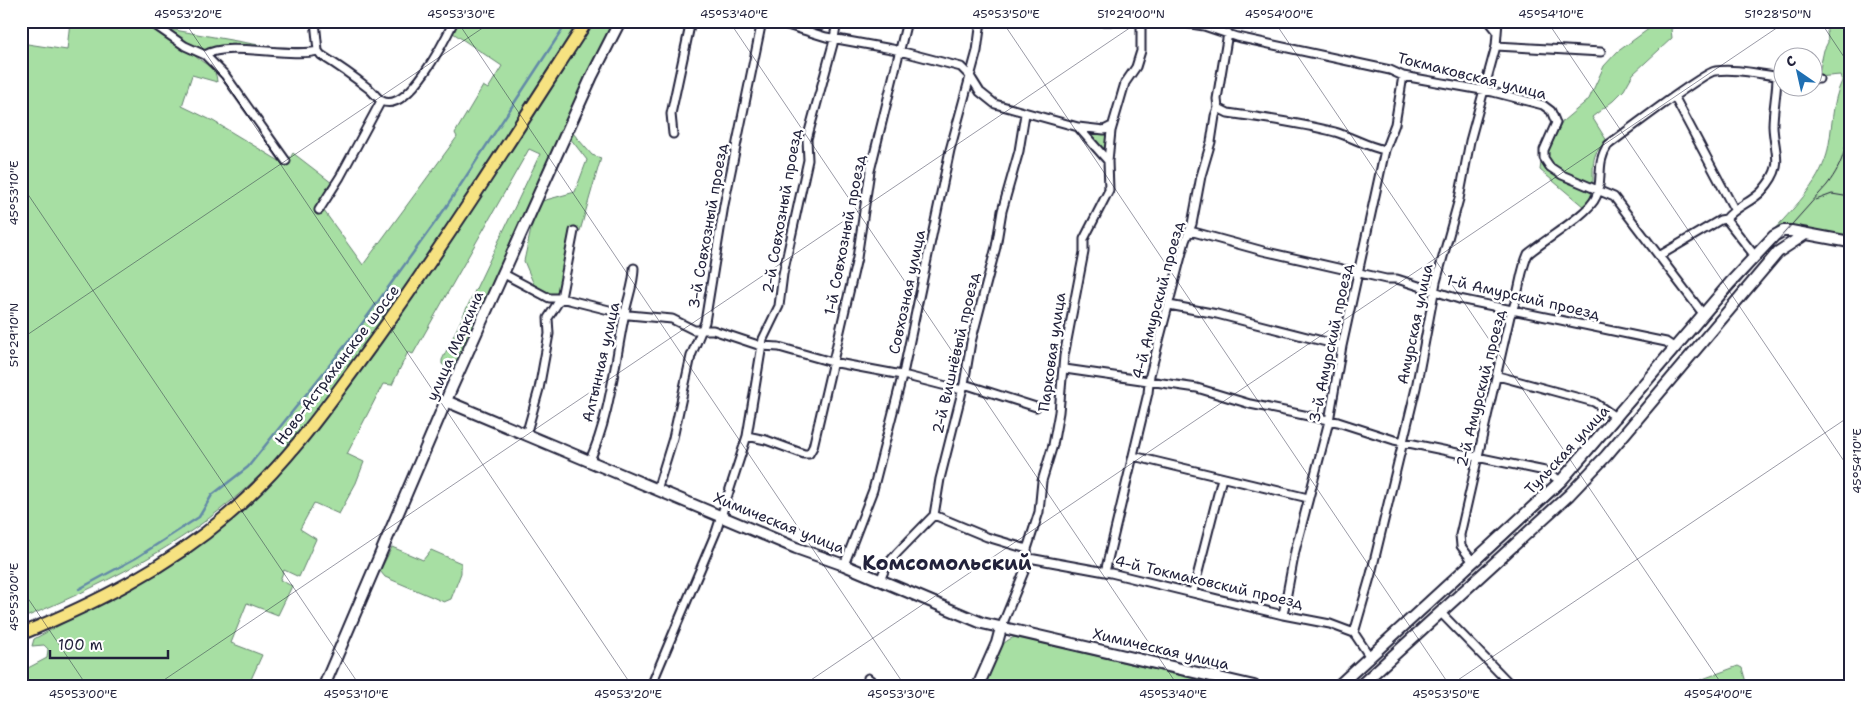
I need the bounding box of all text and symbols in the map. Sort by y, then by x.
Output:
text: 45°53'20"E [154,6,222,22]
text: 45°53'30"E [427,6,495,22]
text: 45°53'40"E [700,6,768,22]
text: 45°53'50"E [972,6,1040,22]
text: 51°29'00"N [1097,6,1165,22]
text: 45°54'00"E [1245,6,1313,22]
text: 45°54'10"E [1518,6,1584,22]
text: 51°28'50"N [1744,6,1812,22]
street label: Токмаковская улица [1395,48,1549,104]
north arrow [1774,48,1824,98]
text: С [1782,51,1799,71]
street label: 2-й Совхозный проезд [758,127,806,295]
street label: 3-й Совхозный проезд [684,141,732,310]
street label: 1-й Совхозный проезд [820,153,870,317]
text: 45°53'10"E [6,160,22,226]
street label: 4-й Амурский проезд [1127,219,1189,381]
street label: Совхозная улица [884,227,930,356]
street label: 3-й Амурский проезд [1304,261,1358,424]
street label: Амурская улица [1392,261,1438,386]
street label: 2-й Вишнёвый проезд [928,270,984,436]
street label: 1-й Амурский проезд [1444,270,1602,325]
street label: Ново-Астраханское шоссе [270,281,404,449]
street label: улица Маркина [422,287,488,404]
street label: Парковая улица [1034,290,1070,413]
street label: Алтынная улица [577,299,625,424]
text: 51°29'10"N [6,303,22,367]
street label: 2-й Амурский проезд [1452,307,1510,469]
street label: Тульская улица [1520,401,1614,499]
text: 45°54'10"E [1849,428,1865,494]
street label: Химическая улица [711,488,848,559]
district label: Комсомольский [862,550,1032,576]
street label: 4-й Токмаковский проезд [1113,551,1306,614]
text: 45°53'00"E [6,563,22,631]
street label: Химическая улица [1091,624,1232,675]
scale bar [50,627,168,659]
text: 100 m [58,635,103,655]
text: 45°53'00"E [49,686,117,702]
text: 45°53'10"E [323,686,389,702]
text: 45°53'20"E [594,686,662,702]
text: 45°53'30"E [867,686,935,702]
text: 45°53'40"E [1139,686,1207,702]
text: 45°53'50"E [1412,686,1480,702]
text: 45°54'00"E [1684,686,1752,702]

